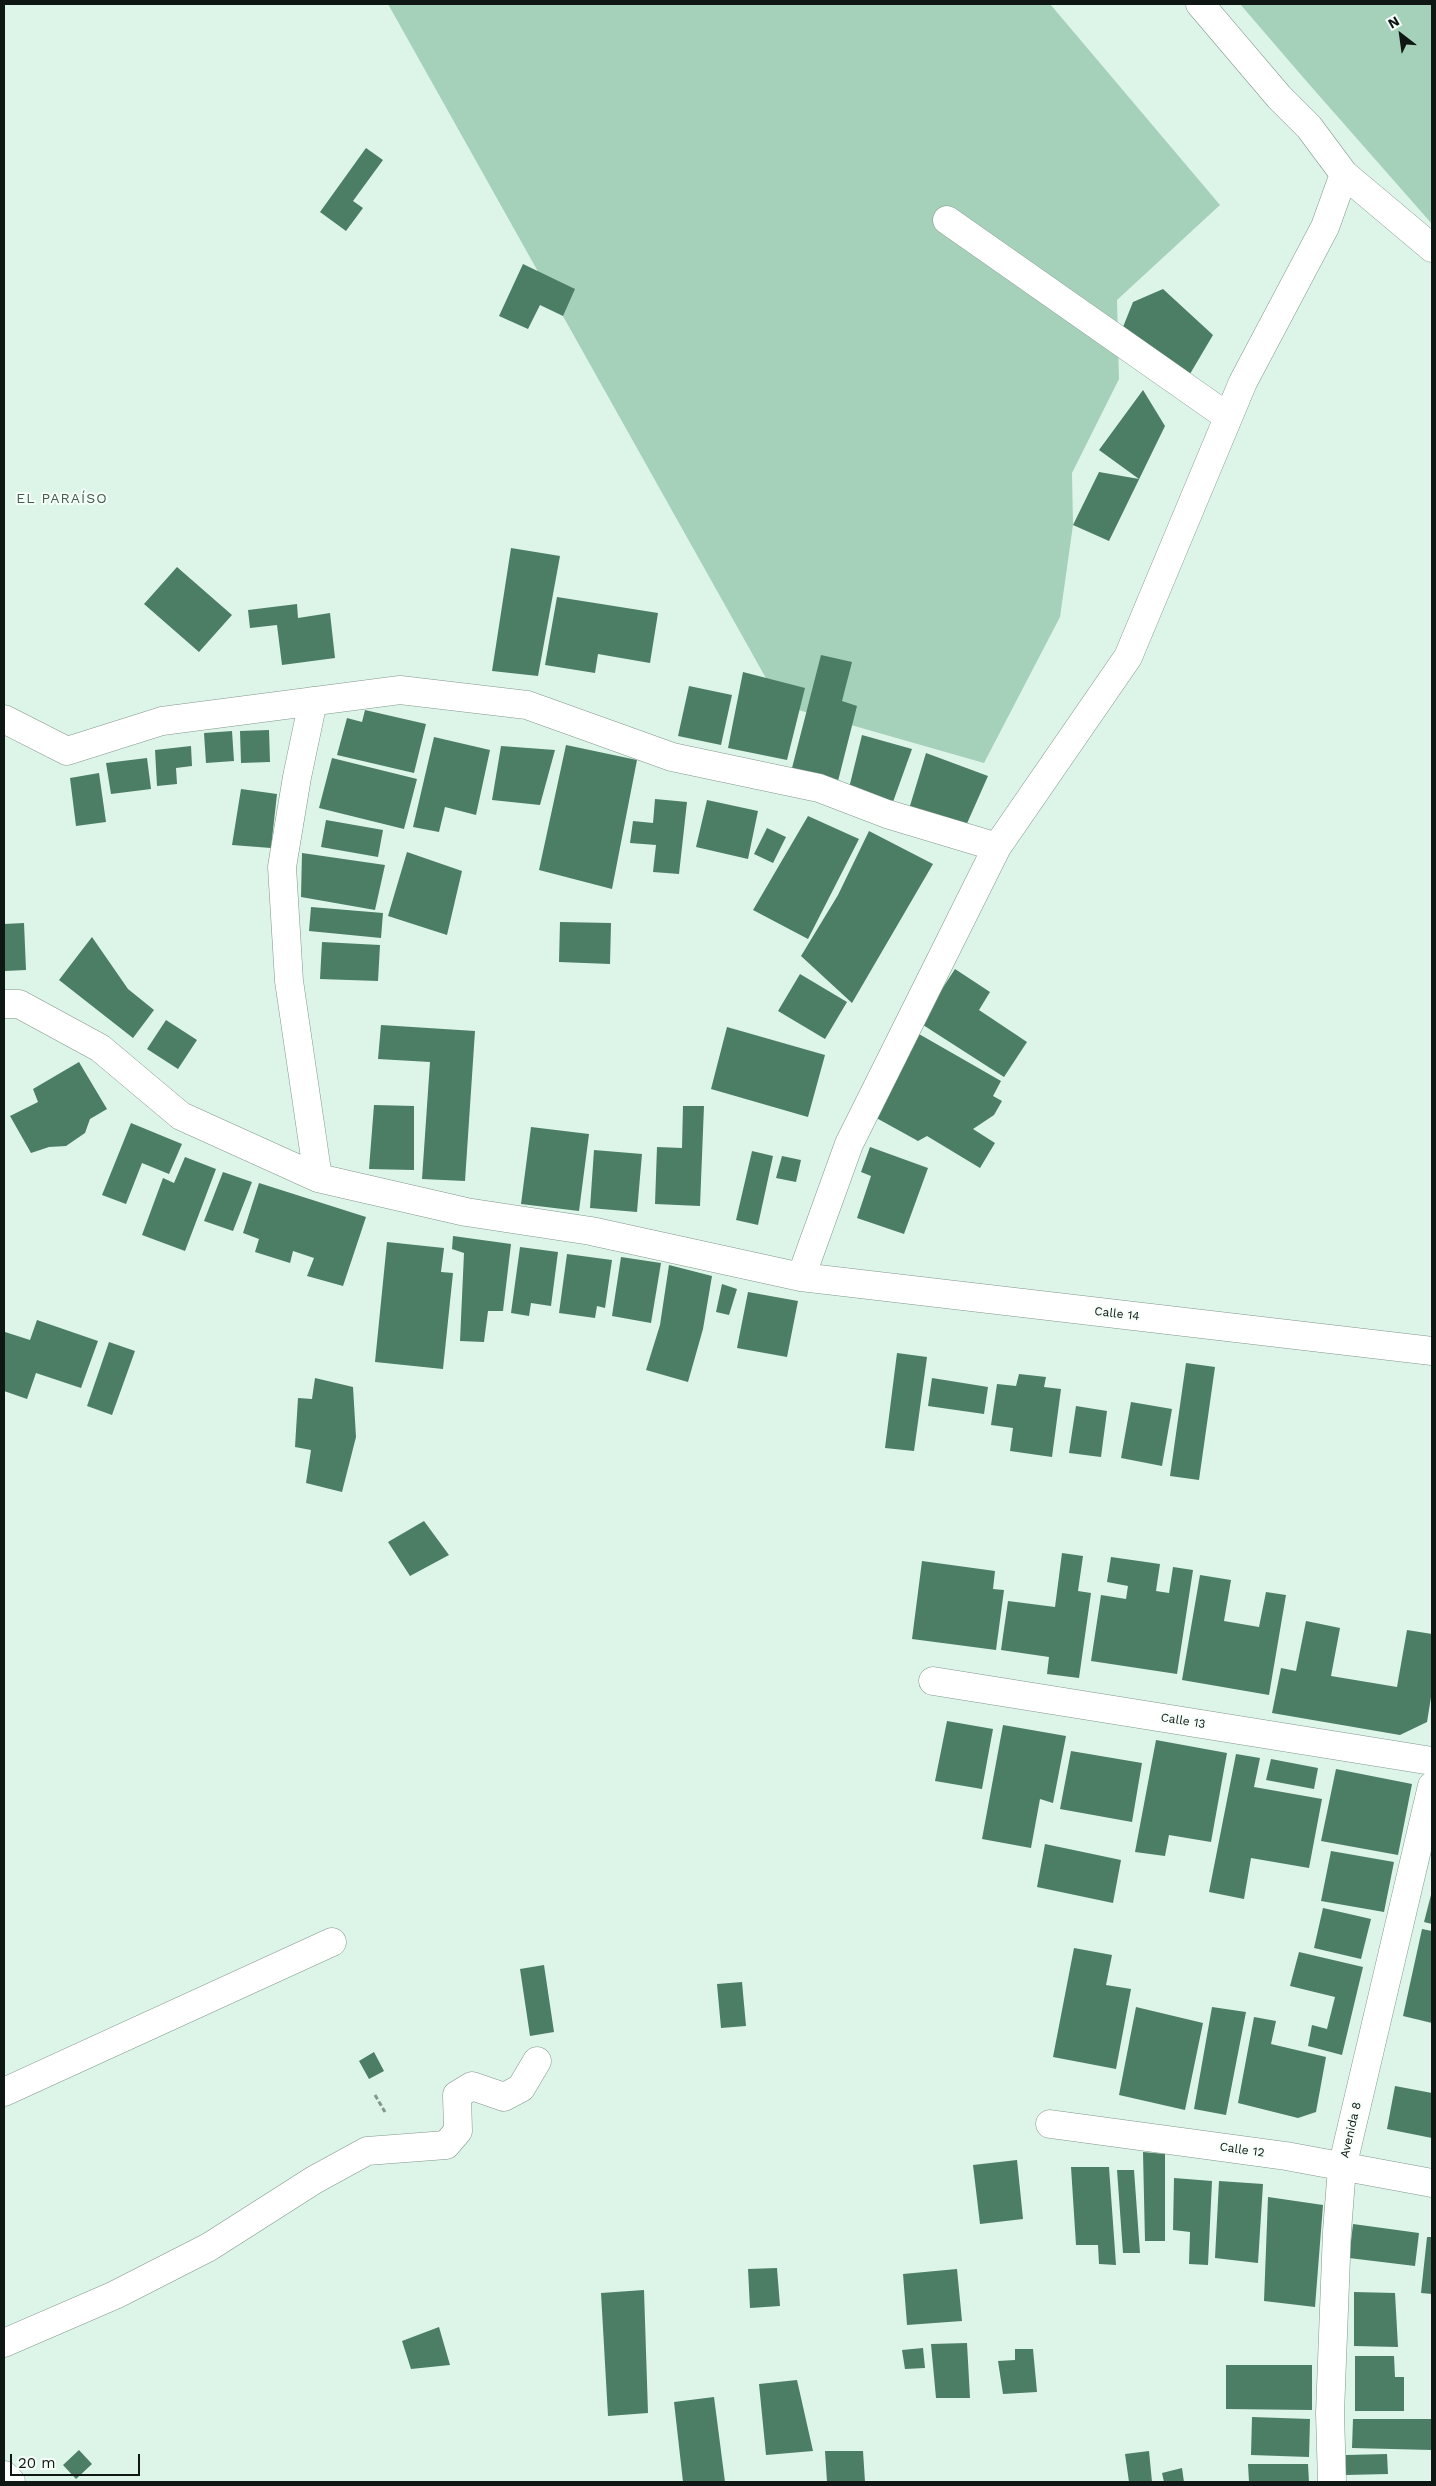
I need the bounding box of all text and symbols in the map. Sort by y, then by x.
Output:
north arrow [1376,10,1426,60]
text: N [1385,12,1402,32]
district label: EL PARAÍSO [15,491,109,507]
street label: Calle 14 [1094,1304,1140,1324]
street label: Calle 13 [1160,1710,1206,1732]
street label: Avenida 8 [1338,2101,1364,2159]
street label: Calle 12 [1219,2140,1265,2160]
scale bar [12,2444,142,2476]
text: 20 m [18,2454,56,2472]

